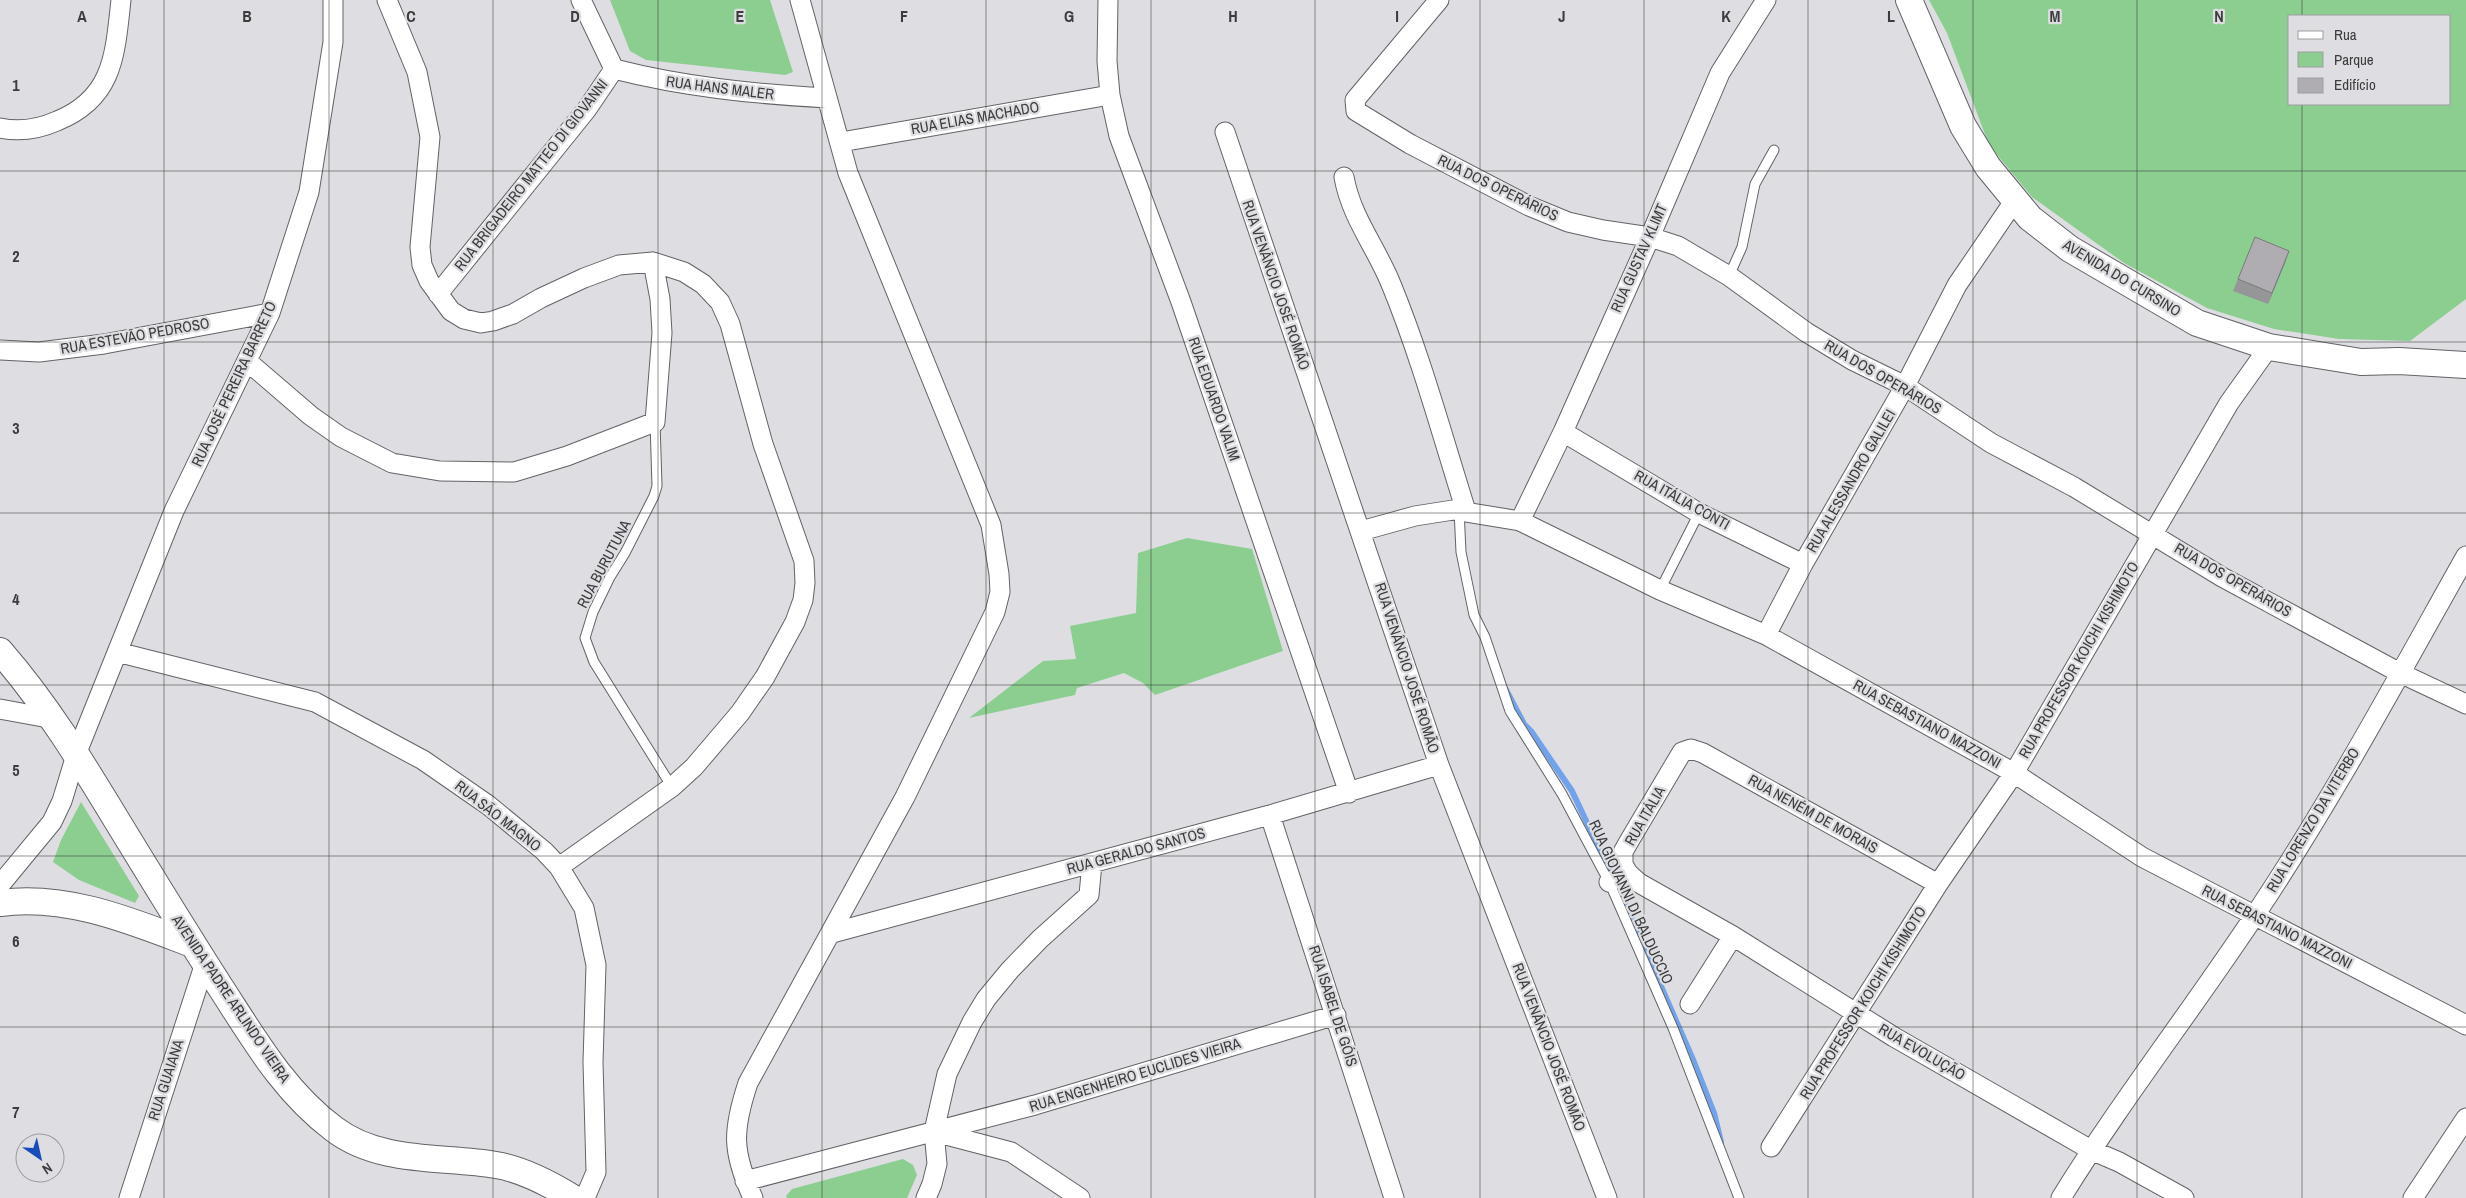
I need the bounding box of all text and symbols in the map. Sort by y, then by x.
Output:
text: A [77,5,87,27]
text: B [242,5,252,27]
text: C [406,5,416,27]
text: D [570,5,580,27]
text: E [736,5,745,27]
text: F [900,5,908,27]
text: G [1064,5,1074,27]
text: H [1228,5,1238,27]
text: I [1395,5,1399,27]
text: J [1558,5,1566,27]
text: K [1721,5,1731,27]
text: L [1887,5,1895,27]
text: M [2050,5,2061,27]
text: N [2214,5,2224,27]
legend [2288,15,2451,105]
text: Rua [2334,24,2357,45]
text: Parque [2334,49,2374,70]
street label: RUA HANS MALER [665,70,775,105]
text: 1 [12,74,20,96]
street label: RUA BRIGADEIRO MATTEO DI GIOVANNI [449,74,612,275]
text: Edifício [2334,74,2376,95]
street label: RUA ELIAS MACHADO [909,96,1041,139]
street label: RUA DOS OPERÁRIOS [1434,149,1562,226]
street label: RUA VENÂNCIO JOSÉ ROMÃO [1238,197,1315,373]
street label: RUA GUSTAV KLIMT [1605,200,1672,316]
street label: AVENIDA DO CURSINO [2058,233,2185,321]
text: 2 [12,245,20,267]
street label: RUA JOSÉ PEREIRA BARRETO [186,298,281,470]
street label: RUA ESTEVÃO PEDROSO [59,312,211,359]
street label: RUA EDUARDO VALIM [1183,334,1246,464]
street label: RUA DOS OPERÁRIOS [1821,334,1946,419]
street label: RUA ALESSANDRO GALILEI [1801,405,1900,556]
text: 3 [12,417,20,439]
street label: RUA ITÁLIA CONTI [1631,465,1734,535]
street label: RUA BURUTUNA [572,515,636,612]
street label: RUA DOS OPERÁRIOS [2171,537,2296,622]
street label: RUA PROFESSOR KOICHI KISHIMOTO [2013,558,2144,762]
street label: RUA VENÂNCIO JOSÉ ROMÃO [1370,580,1445,756]
text: 4 [12,588,20,610]
street label: RUA SEBASTIANO MAZZONI [1850,674,2005,773]
street label: RUA LORENZO DA VITERBO [2261,743,2364,896]
text: 5 [12,759,20,781]
street label: RUA NENÉM DE MORAIS [1744,769,1882,858]
street label: RUA SÃO MAGNO [451,775,546,856]
street label: RUA ITÁLIA [1619,781,1670,849]
street label: RUA GIOVANNI DI BALDUCCIO [1584,816,1679,987]
street label: RUA GERALDO SANTOS [1064,822,1207,879]
street label: RUA SEBASTIANO MAZZONI [2198,879,2356,974]
street label: RUA PROFESSOR KOICHI KISHIMOTO [1794,902,1931,1103]
street label: AVENIDA PADRE ARLINDO VIEIRA [167,910,296,1088]
text: 6 [12,930,20,952]
street label: RUA ISABEL DE GÓIS [1304,943,1363,1069]
street label: RUA VENÂNCIO JOSÉ ROMÃO [1508,960,1591,1134]
street label: RUA EVOLUÇÃO [1875,1018,1970,1085]
street label: RUA ENGENHEIRO EUCLIDES VIEIRA [1027,1032,1244,1117]
street label: RUA GUAIANA [143,1036,189,1123]
text: 7 [12,1101,20,1123]
north arrow [15,1133,65,1183]
text: N [39,1159,56,1179]

